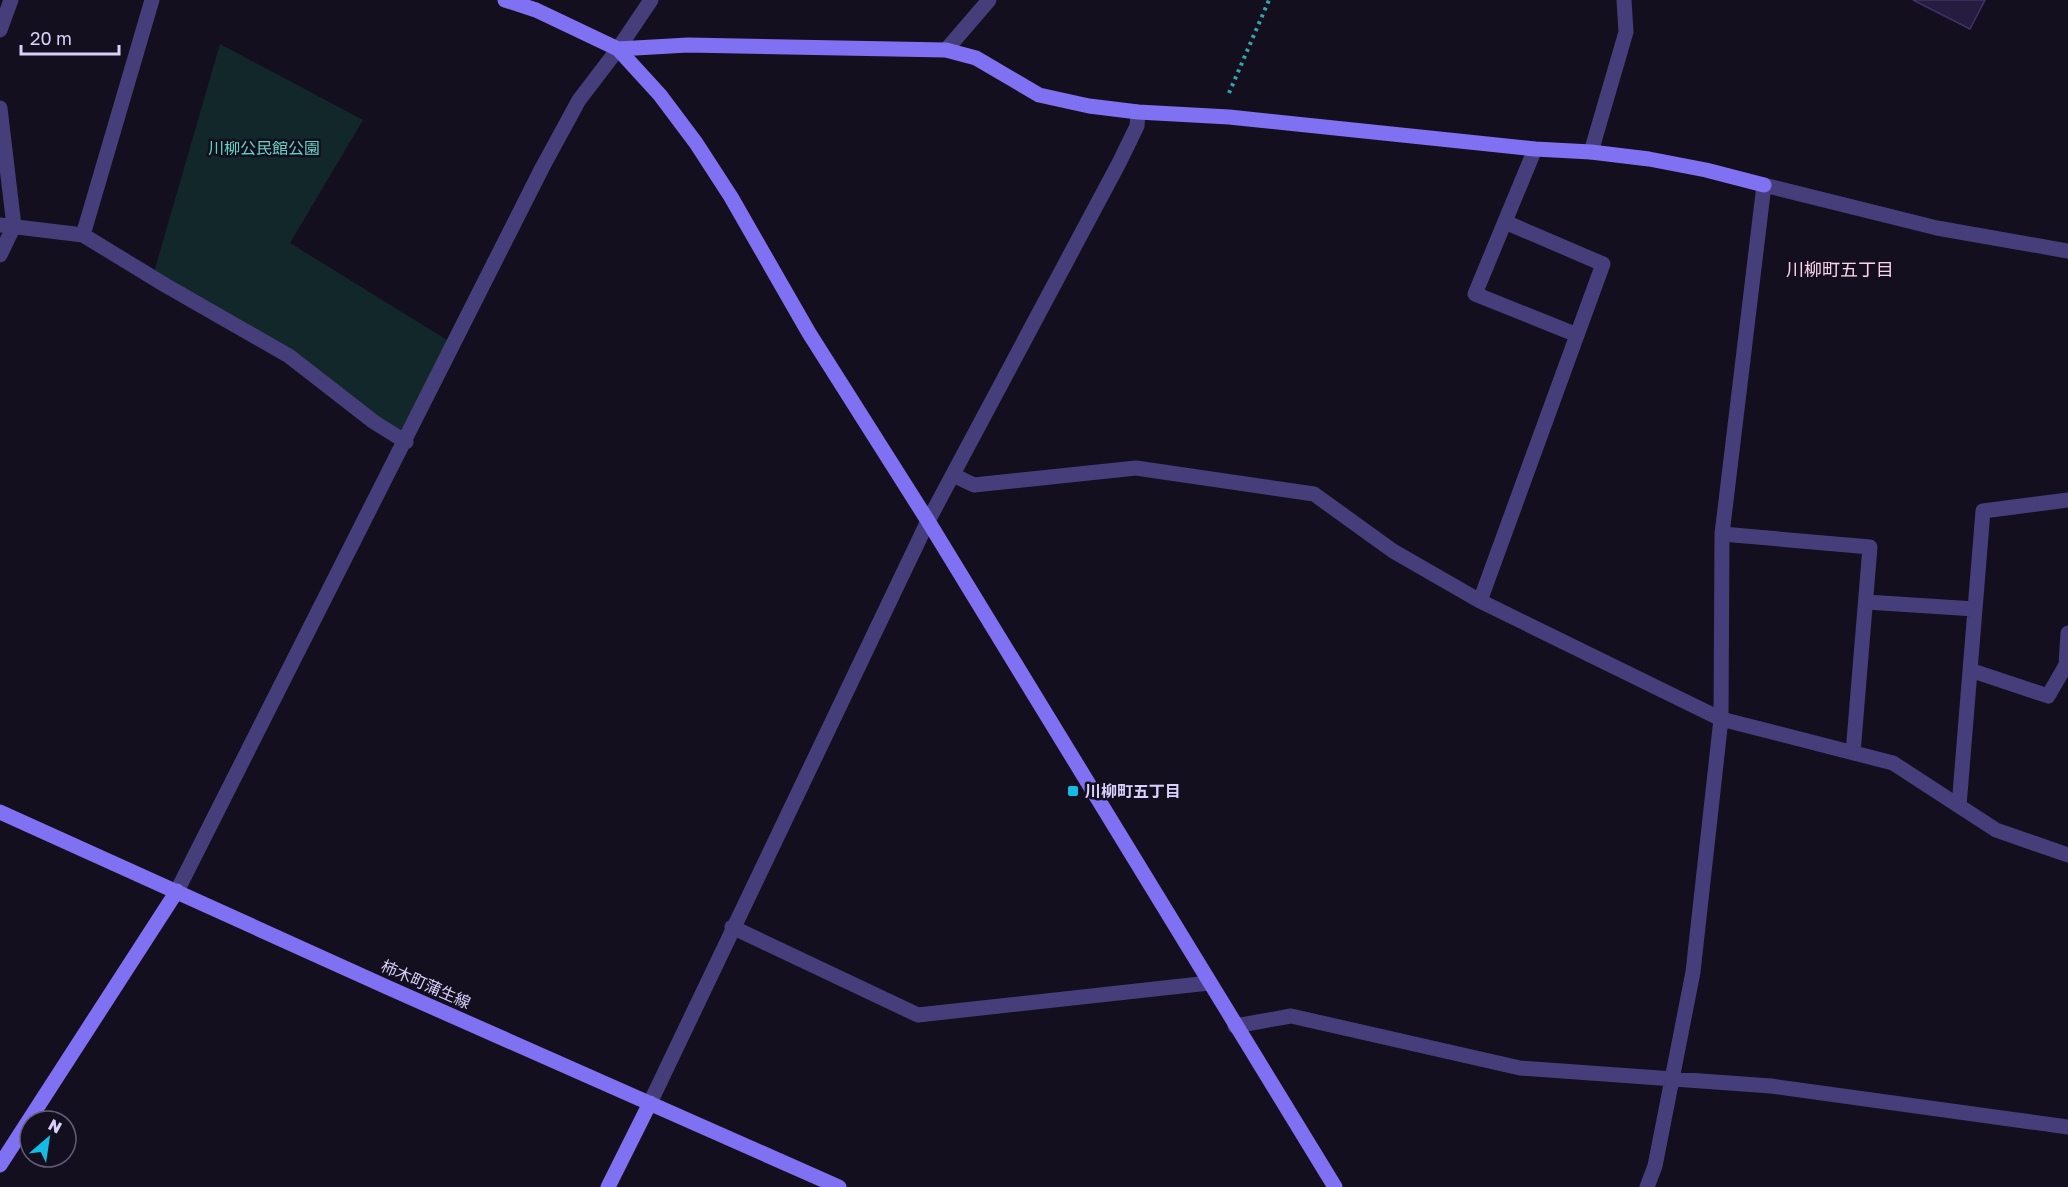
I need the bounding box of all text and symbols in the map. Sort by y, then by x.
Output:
scale bar [21,18,118,56]
text: 20 m [30,27,72,49]
park label: 川柳公民館公園 [208,138,320,158]
district label: 川柳町五丁目 [1786,258,1894,280]
place label: 川柳町五丁目 [1085,781,1181,801]
marker: 川柳町五丁目 [1066,784,1080,798]
street label: 柿木町蒲生線 [378,955,474,1013]
north arrow [18,1109,78,1169]
text: N [45,1114,65,1138]

